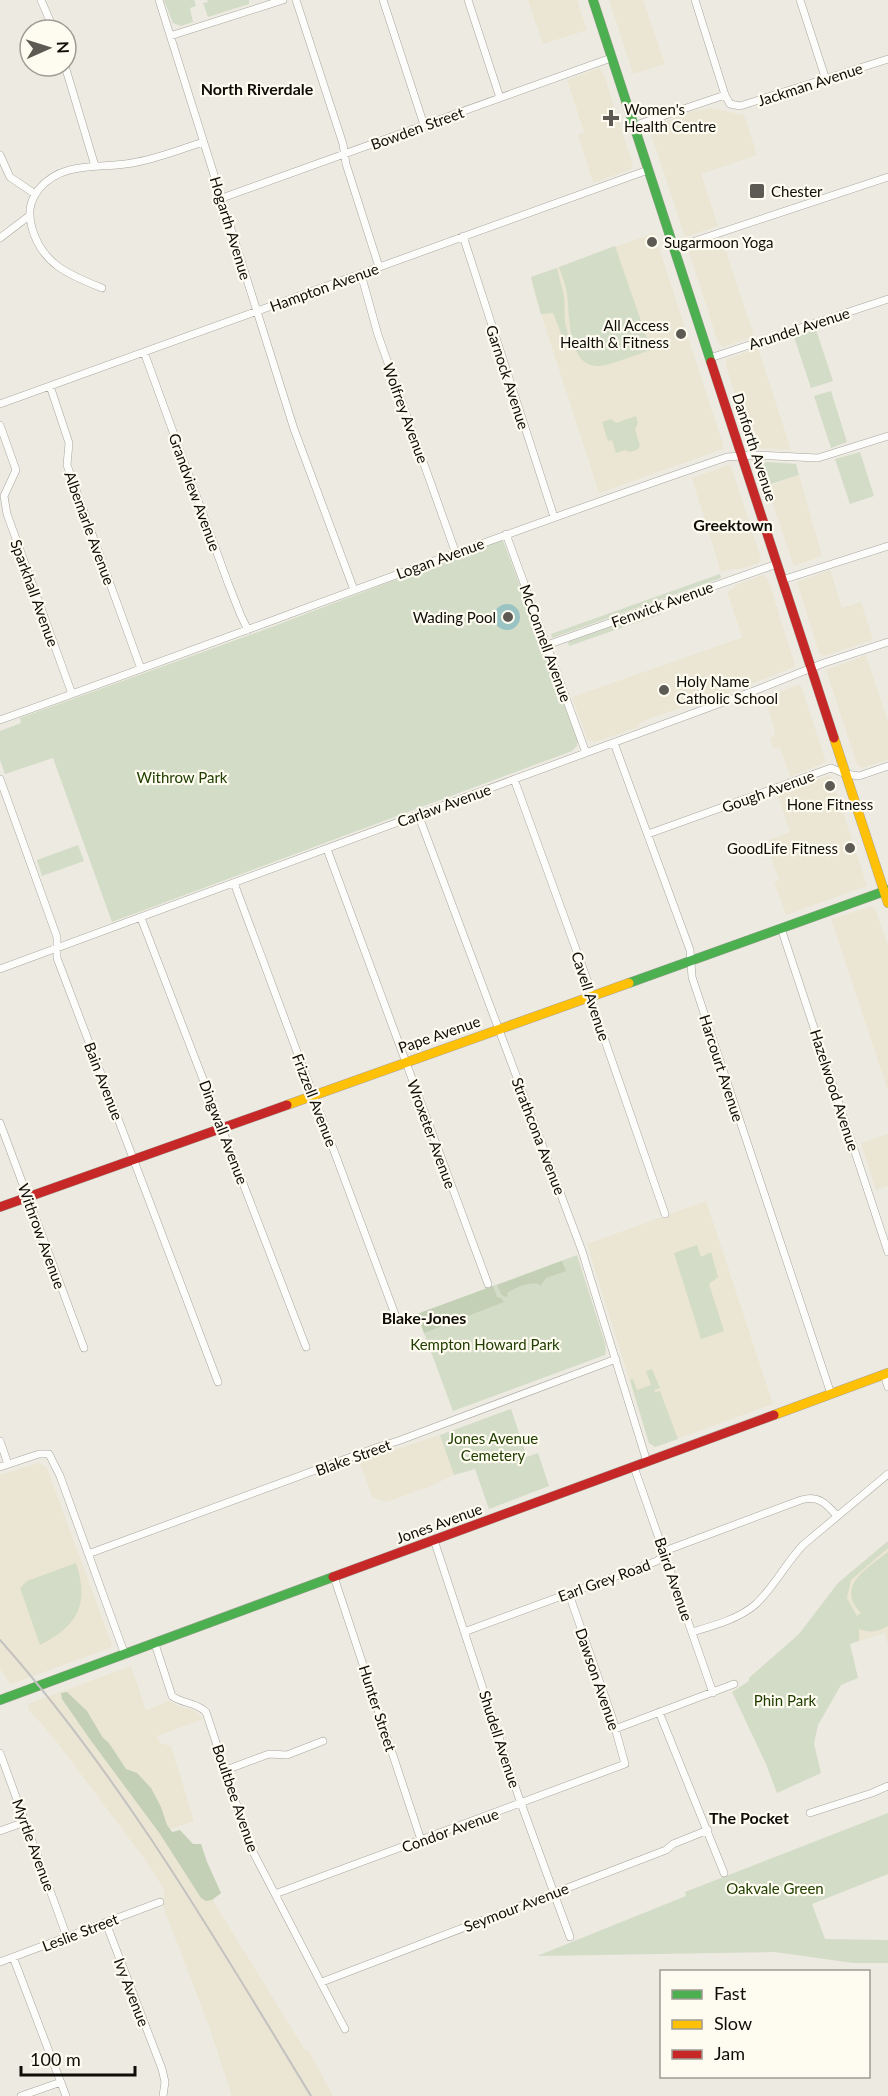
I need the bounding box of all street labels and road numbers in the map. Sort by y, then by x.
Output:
street label: Jackman Avenue [755,59,865,109]
street label: Bowden Street [368,103,467,153]
street label: Hogarth Avenue [207,174,255,282]
street label: Hampton Avenue [267,259,381,315]
street label: Arundel Avenue [746,303,852,353]
street label: Garnock Avenue [483,323,533,431]
street label: Wolfrey Avenue [380,360,432,466]
street label: Danforth Avenue [729,391,781,503]
street label: Grandview Avenue [165,431,225,553]
street label: Albemarle Avenue [61,469,119,587]
street label: Logan Avenue [394,534,486,582]
street label: Sparkhall Avenue [7,537,63,649]
street label: Fenwick Avenue [609,577,716,631]
street label: McConnell Avenue [516,582,576,704]
street label: Gough Avenue [719,766,817,816]
street label: Carlaw Avenue [395,780,493,830]
street label: Cavell Avenue [568,949,614,1043]
street label: Pape Avenue [396,1012,482,1056]
street label: Harcourt Avenue [696,1012,748,1124]
street label: Hazelwood Avenue [807,1027,863,1153]
street label: Bain Avenue [81,1039,127,1123]
street label: Frizzell Avenue [289,1051,341,1149]
street label: Strathcona Avenue [508,1075,570,1197]
street label: Dingwall Avenue [196,1077,252,1187]
street label: Wroxeter Avenue [404,1077,460,1191]
street label: Withrow Avenue [15,1181,69,1291]
street label: Blake Street [313,1435,394,1479]
street label: Jones Avenue [393,1499,485,1547]
street label: Baird Avenue [651,1535,697,1623]
street label: Earl Grey Road [555,1555,653,1605]
street label: Dawson Avenue [572,1626,624,1732]
street label: Hunter Street [356,1663,401,1754]
street label: Shudell Avenue [476,1688,524,1790]
street label: Boultbee Avenue [209,1742,263,1854]
street label: Myrtle Avenue [9,1796,59,1894]
street label: Condor Avenue [399,1804,501,1856]
street label: Seymour Avenue [461,1879,571,1935]
street label: Leslie Street [39,1909,121,1955]
street label: Ivy Avenue [111,1955,153,2029]

